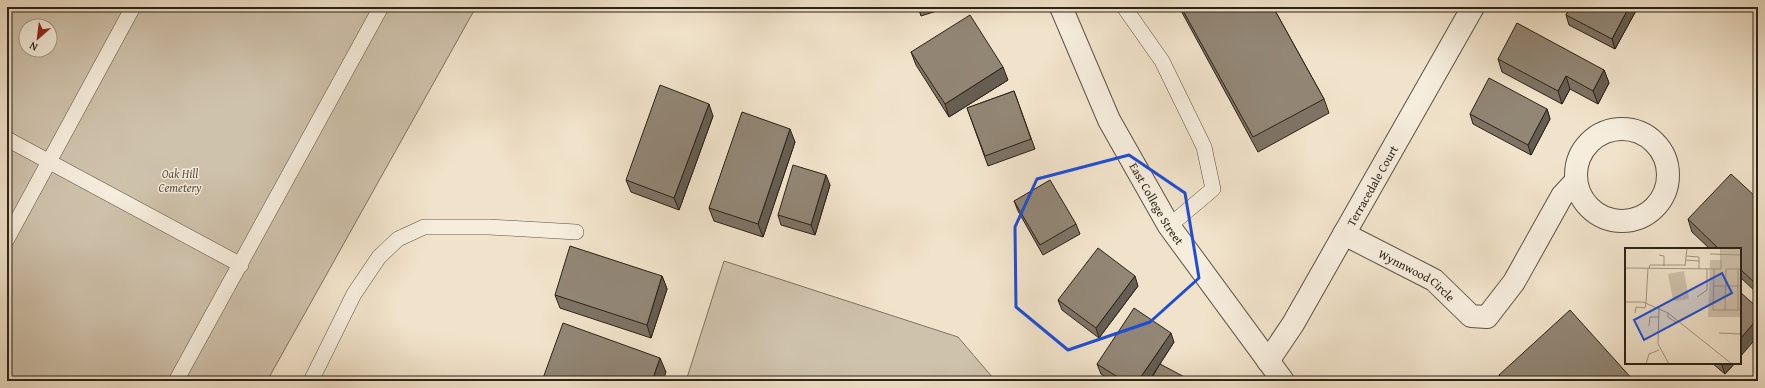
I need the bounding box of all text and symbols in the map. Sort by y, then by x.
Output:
north arrow [18,18,58,58]
text: N [26,38,40,56]
street label: Terracedale Court [1342,141,1402,229]
street label: East College Street [1126,159,1189,249]
park label: Oak Hill Cemetery [158,165,202,196]
street label: Wynnwood Circle [1376,245,1460,305]
inset map [1625,248,1741,364]

